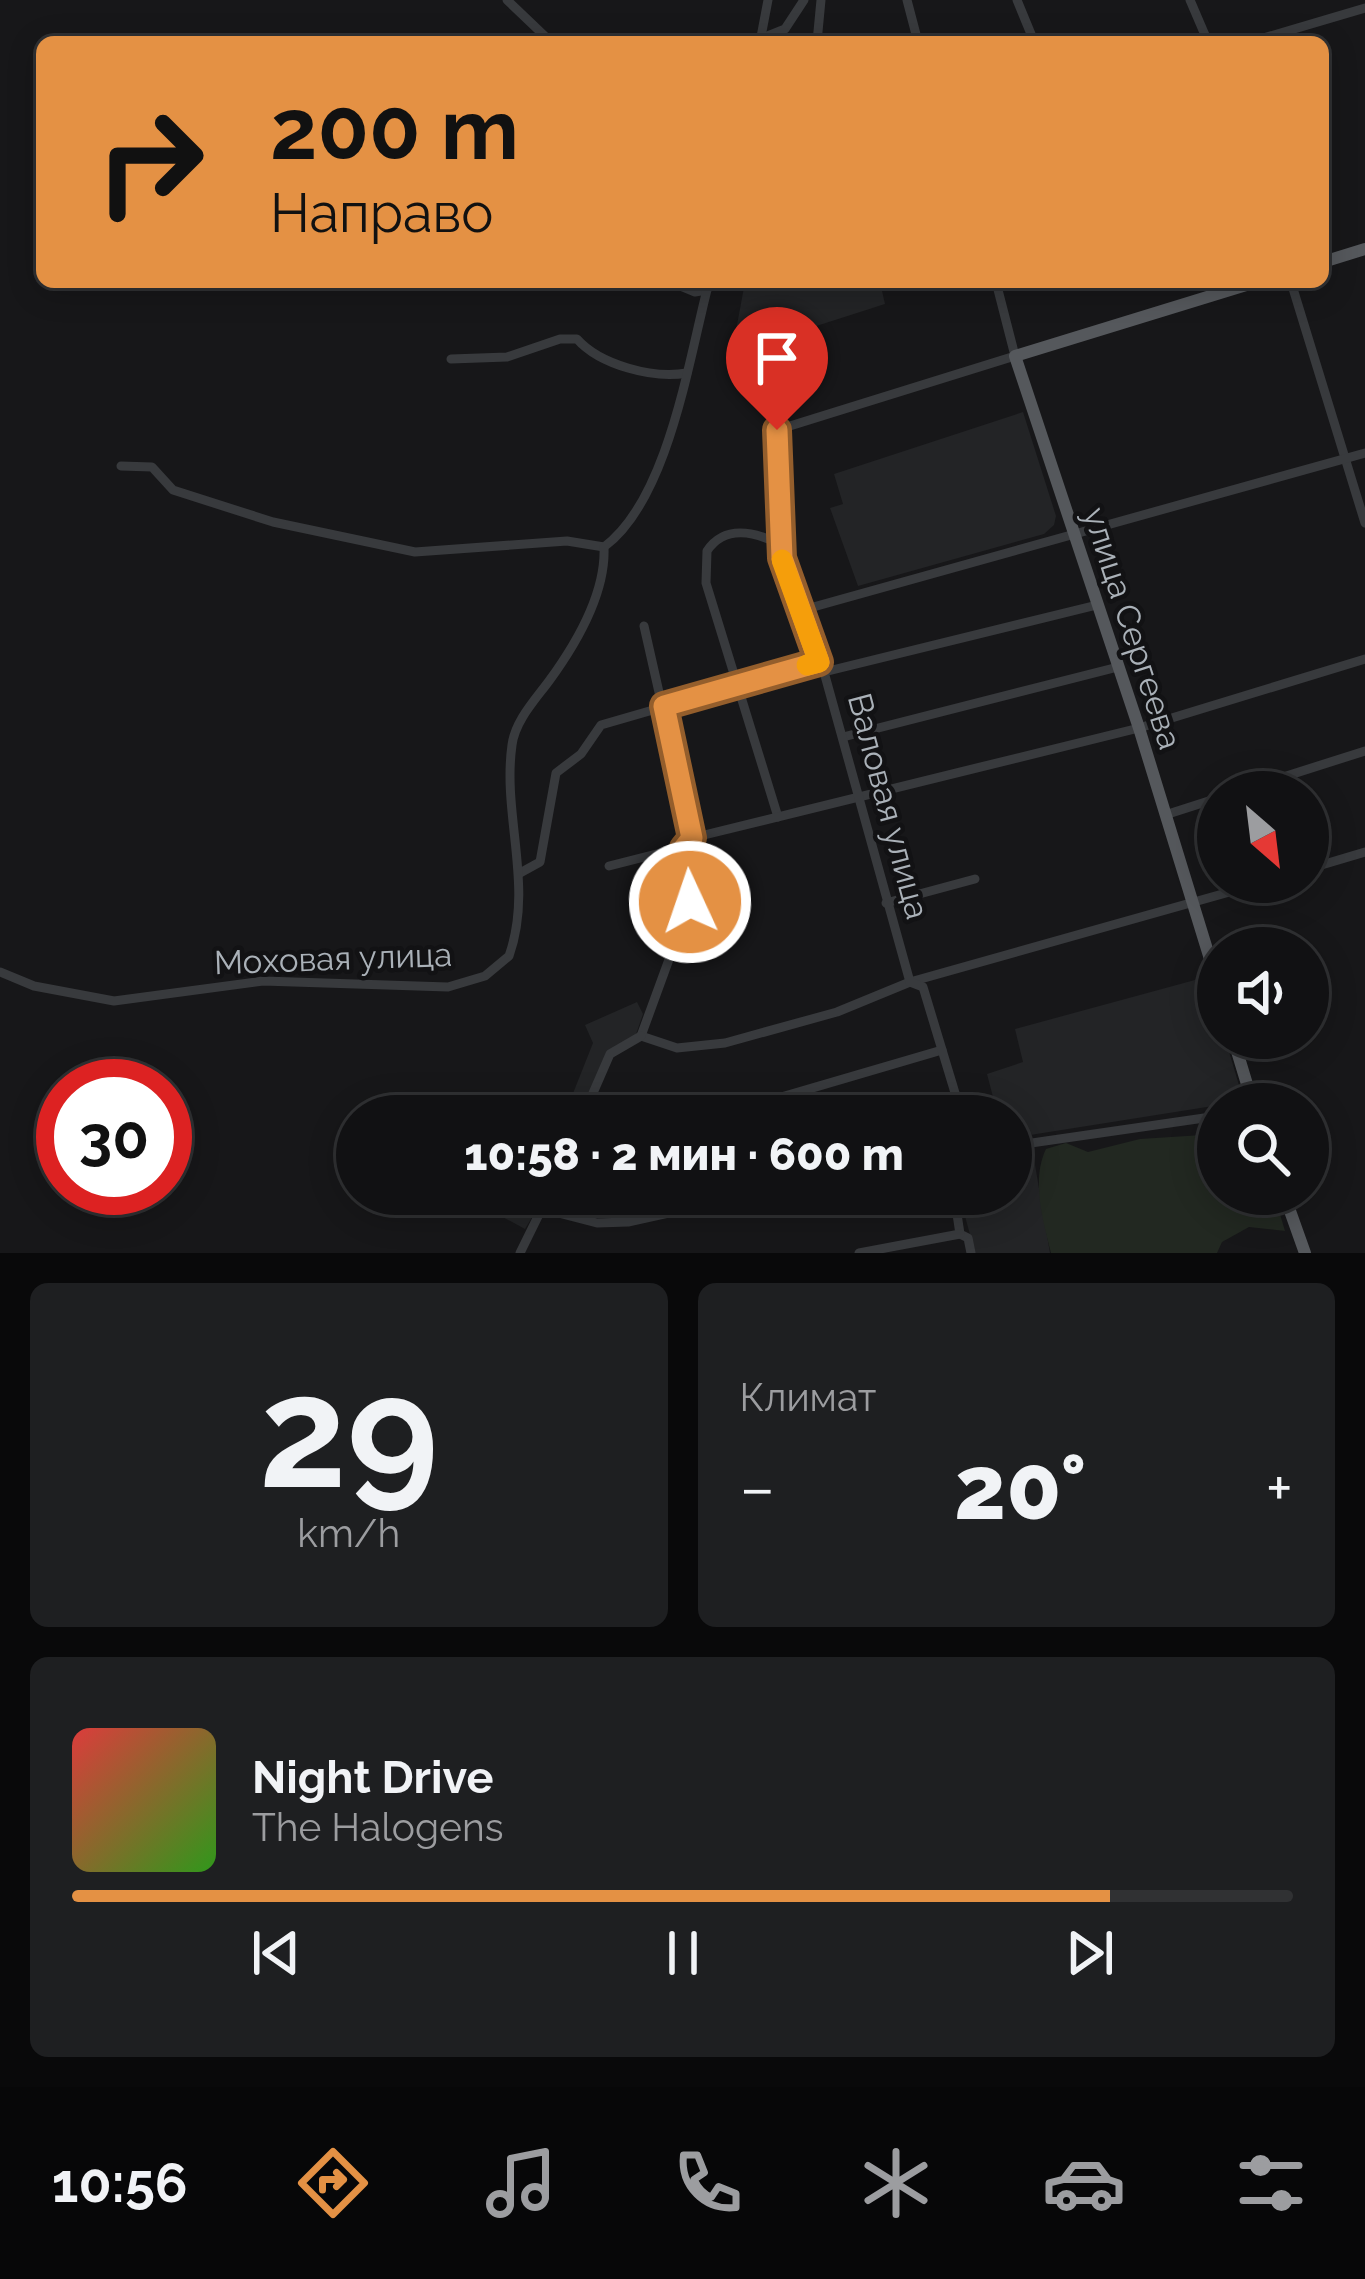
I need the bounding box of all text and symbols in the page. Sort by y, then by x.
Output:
text: 200 m [270,80,519,179]
icon: right [72,84,228,240]
text: Направо [270,181,493,245]
pin [726,307,828,430]
icon: arrive [744,325,810,391]
street label: улица Сергеева [1075,502,1190,754]
street label: Валовая улица [840,689,937,923]
north arrow [1197,771,1329,903]
map controls [1197,771,1329,1215]
position arrow [627,839,753,965]
button: sound [1197,927,1329,1059]
street label: Моховая улица [213,935,453,982]
speed limit sign: 30 [36,1059,192,1215]
button: search [1197,1083,1329,1215]
text: 10:58 · 2 мин · 600 m [464,1128,904,1181]
text: 29 [259,1340,439,1524]
text: Климат [740,1374,876,1420]
text: 20° [954,1434,1087,1540]
text: − [740,1449,775,1526]
text: + [1266,1449,1293,1526]
text: km/h [297,1510,400,1556]
text: Night Drive [252,1751,493,1804]
text: The Halogens [252,1804,504,1850]
icon: previous [243,1920,309,1986]
icon: pause [650,1920,716,1986]
icon: next [1057,1920,1123,1986]
icon: directions [291,2141,375,2225]
icon: music [479,2141,563,2225]
icon: phone [666,2141,750,2225]
icon: climate [854,2141,938,2225]
icon: car [1042,2141,1126,2225]
icon: filters [1229,2141,1313,2225]
text: 10:56 [52,2151,188,2215]

